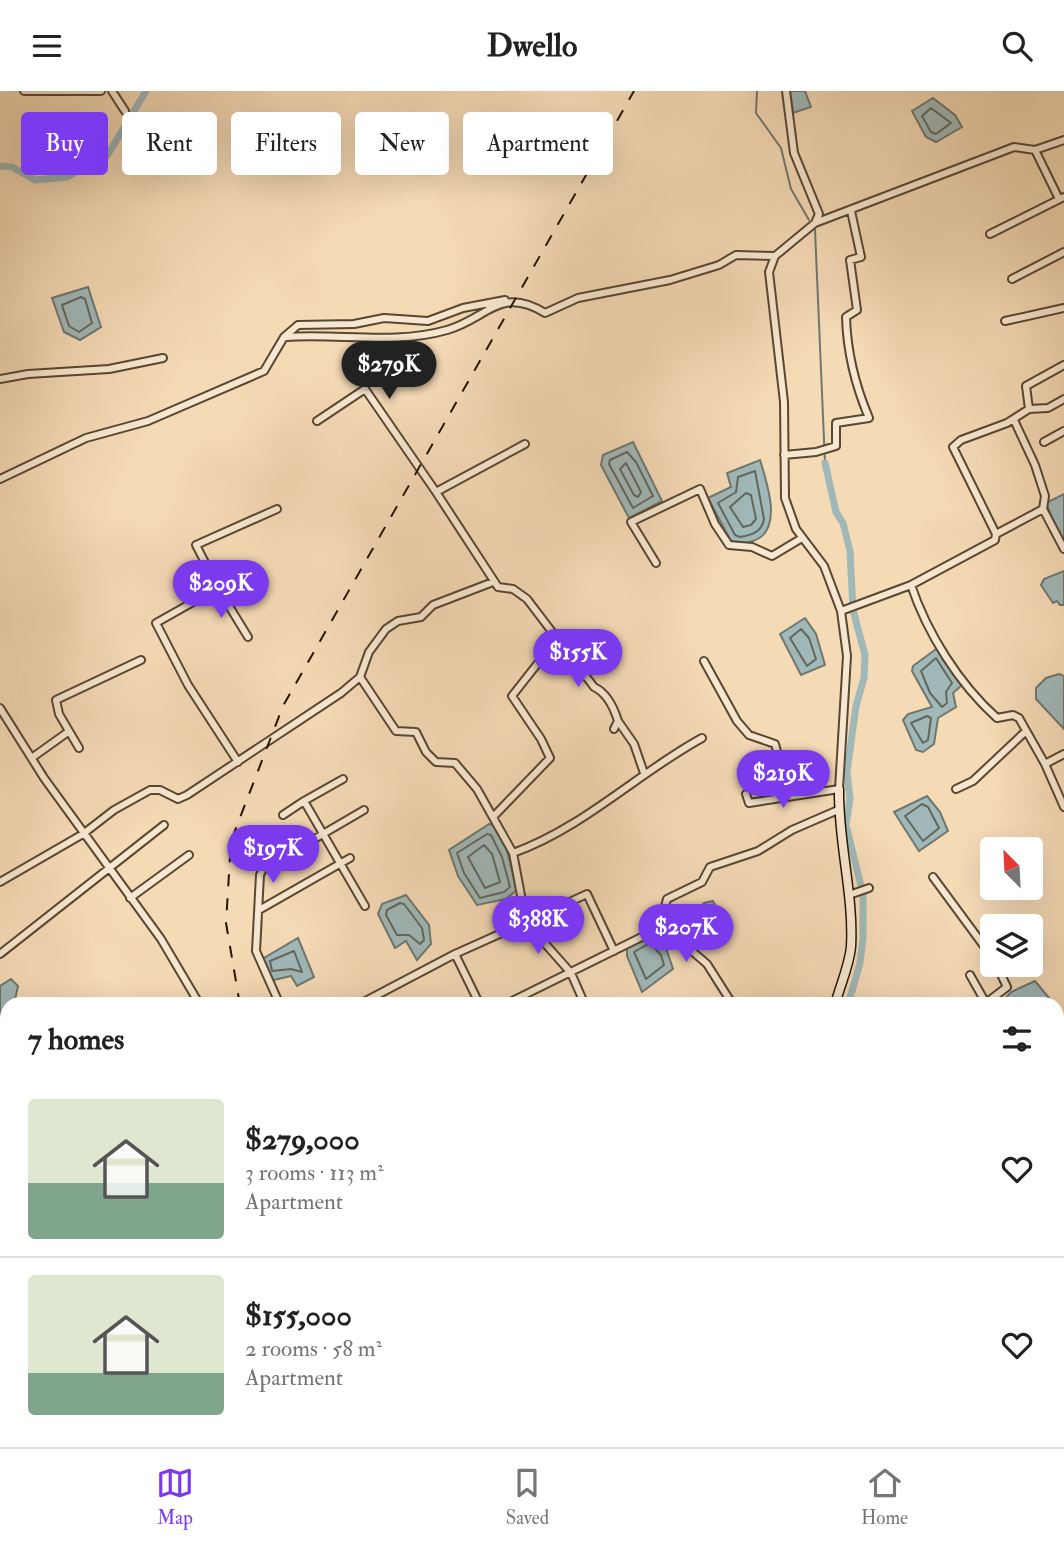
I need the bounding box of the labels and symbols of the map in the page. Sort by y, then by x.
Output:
pin: $279K [340,341,438,401]
pin: $209K [172,561,270,620]
pin: $155K [529,629,627,689]
pin: $219K [734,751,832,810]
pin: $197K [224,825,322,885]
north arrow [980,837,1043,899]
pin: $388K [489,897,587,956]
pin: $207K [637,905,735,964]

